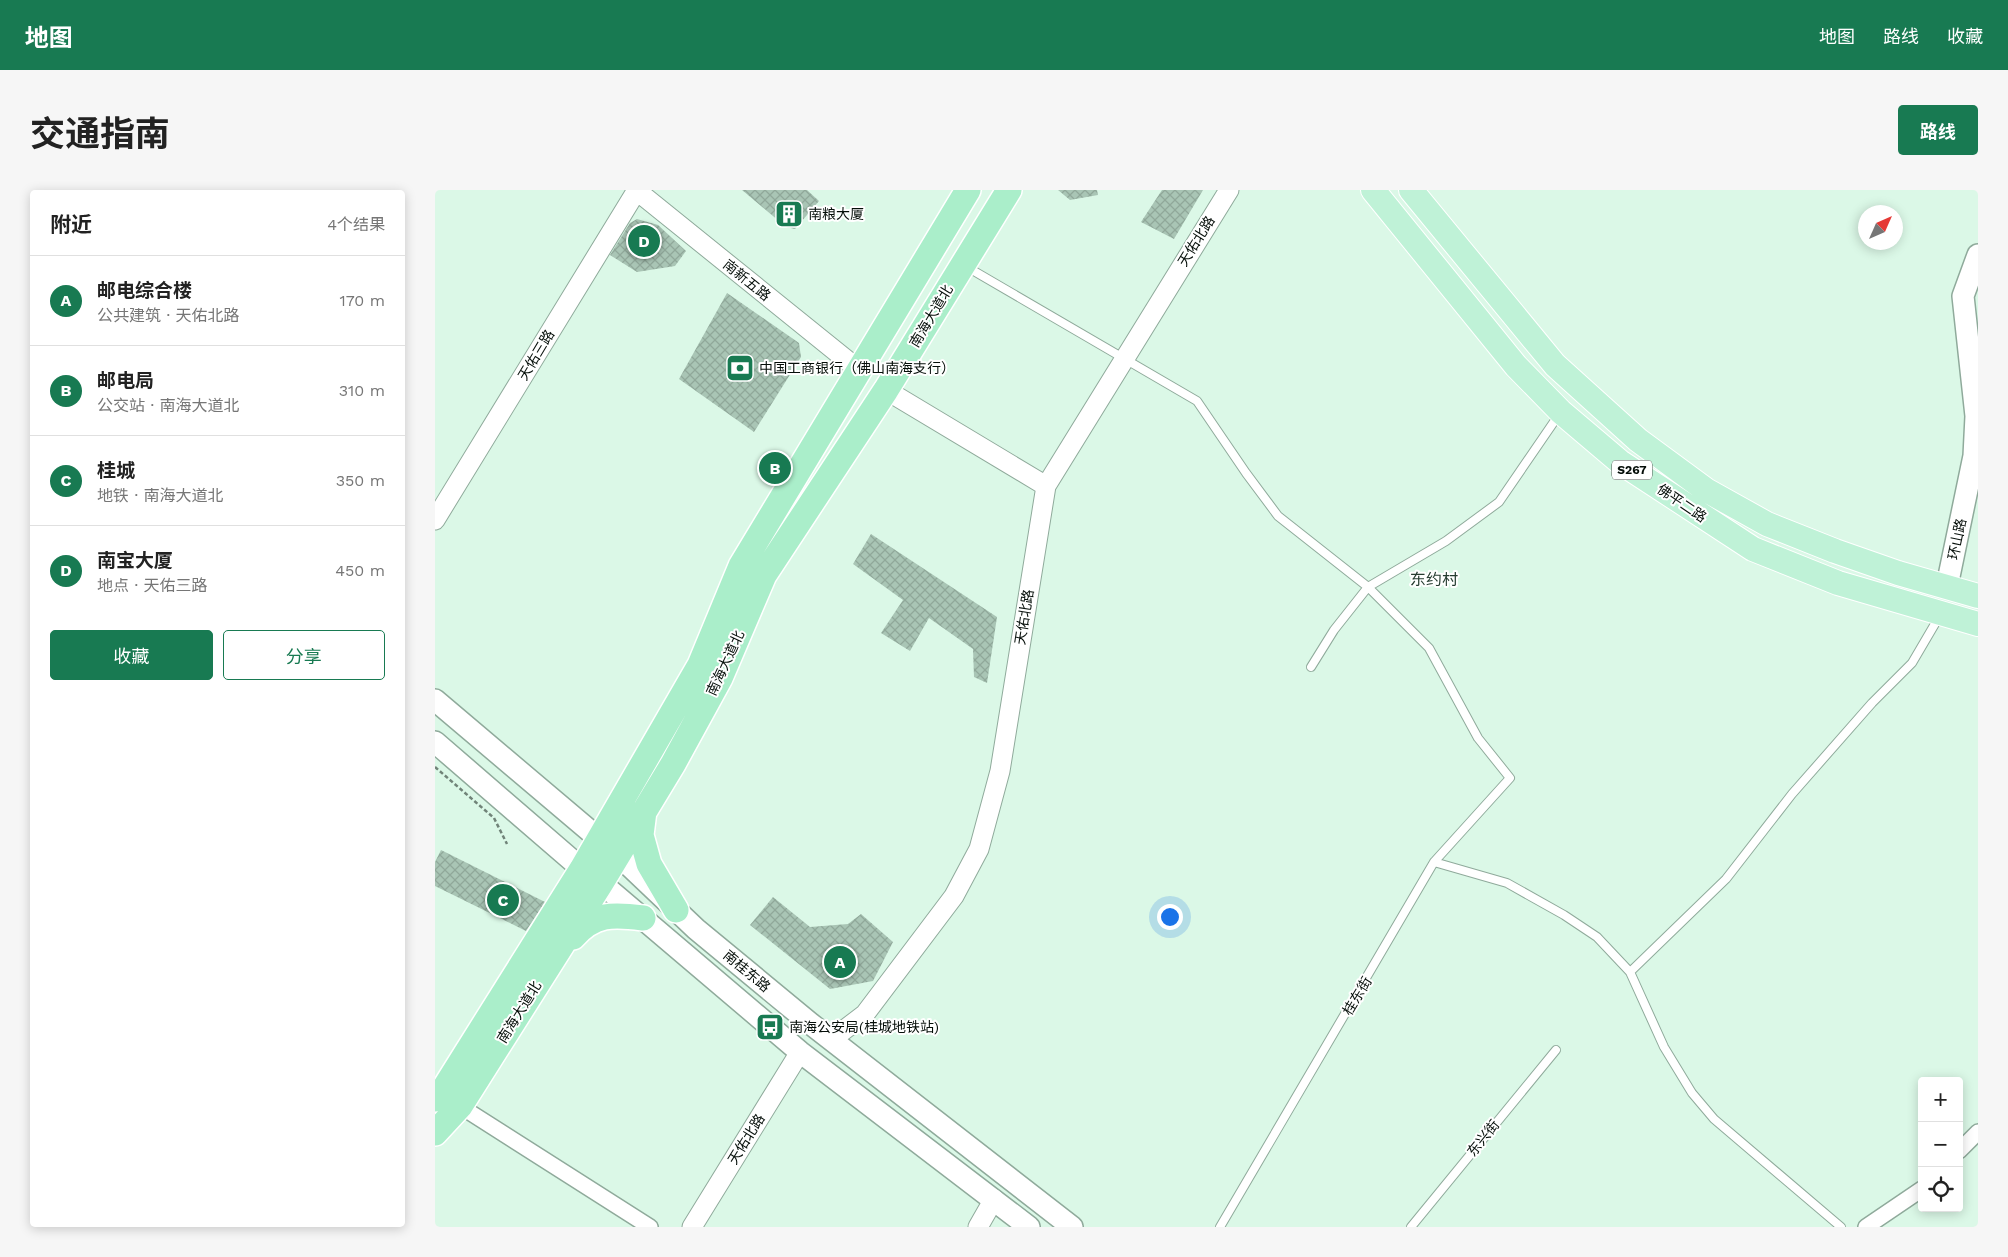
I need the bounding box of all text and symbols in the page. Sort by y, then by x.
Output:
text: 地图 [25,24,73,52]
text: 地图 [1819,26,1855,47]
text: 路线 [1883,26,1919,47]
text: 收藏 [1947,26,1983,47]
button: 路线 [1898,105,1978,155]
text: 交通指南 [30,113,170,155]
building icon: 南粮大厦 [774,199,804,229]
north arrow [1858,205,1903,250]
place label: 南粮大厦 [808,206,864,222]
text: 附近 [50,212,92,237]
street label: 天佑北路 [1174,213,1218,269]
text: 4个结果 [327,215,385,234]
pin: D [628,222,660,260]
street label: 南新五路 [720,256,774,304]
text: 邮电综合楼 [97,279,192,302]
street label: 南海大道北 [906,282,956,350]
text: A [61,291,71,310]
text: 170 m [339,291,385,310]
text: 公共建筑 · 天佑北路 [97,306,240,325]
street label: 天佑三路 [515,327,557,383]
bank icon: 中国工商银行（佛山南海支行） [725,353,755,383]
place label: 中国工商银行（佛山南海支行） [759,360,955,376]
text: 邮电局 [97,369,154,392]
text: B [61,381,71,400]
text: 310 m [339,381,385,400]
text: 公交站 · 南海大道北 [97,396,240,415]
pin: B [759,449,791,487]
text: 桂城 [97,459,135,482]
road number: S267 [1612,460,1652,480]
text: C [61,471,71,490]
text: 350 m [336,471,385,490]
street label: 佛平二路 [1654,481,1710,525]
text: 地铁 · 南海大道北 [97,486,224,505]
street label: 环山路 [1945,517,1969,561]
text: 南宝大厦 [97,549,173,572]
text: D [60,561,72,580]
text: 450 m [335,561,385,580]
district label: 东约村 [1410,570,1458,589]
text: 地点 · 天佑三路 [97,576,208,595]
street label: 天佑北路 [1012,588,1036,646]
street label: 南海大道北 [703,628,747,698]
button: 收藏 [50,630,213,680]
button: 分享 [223,630,385,680]
pin: C [487,881,519,919]
your location [1157,904,1183,930]
pin: A [824,943,856,981]
street label: 南桂东路 [720,947,774,995]
street label: 桂东街 [1339,974,1375,1018]
street label: 南海大道北 [494,978,544,1046]
bus stop icon: 南海公安局(桂城地铁站) [755,1012,785,1042]
place label: 南海公安局(桂城地铁站) [789,1019,939,1035]
map controls [1918,1077,1963,1212]
button: + [1918,1077,1963,1122]
street label: 天佑北路 [724,1111,768,1167]
street label: 东兴街 [1464,1117,1502,1159]
button: − [1918,1122,1963,1167]
button: locate [1918,1167,1963,1212]

